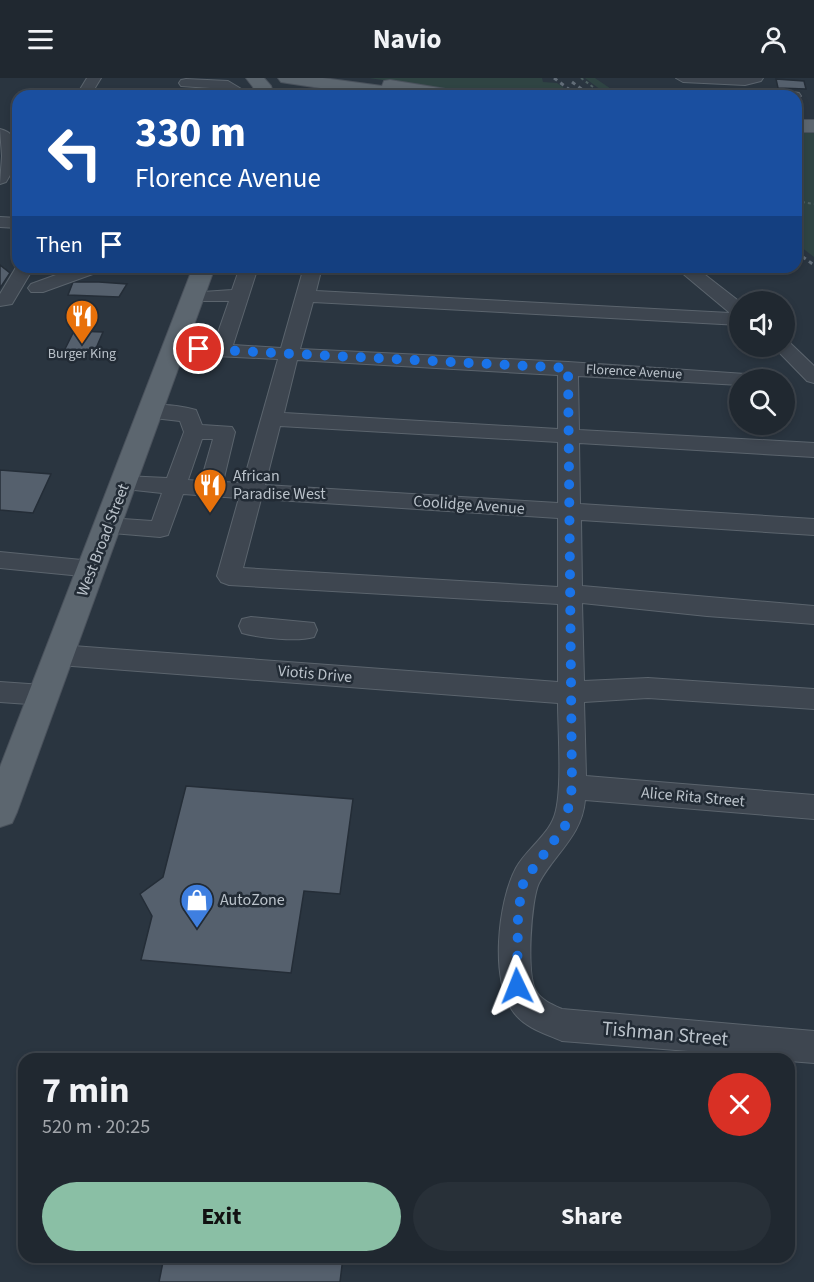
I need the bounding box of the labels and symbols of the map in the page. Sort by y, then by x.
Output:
restaurant icon: Burger King [64,298,100,345]
pin [173,323,224,374]
place label: Burger King [48,344,116,364]
street label: Florence Avenue [585,359,683,385]
place label: African Paradise West [233,465,326,505]
restaurant icon: African Paradise West [192,467,228,514]
street label: West Broad Street [71,480,135,599]
street label: Coolidge Avenue [413,490,526,520]
street label: Viotis Drive [277,660,353,688]
street label: Alice Rita Street [640,781,746,813]
shop icon: AutoZone [179,882,215,929]
place label: AutoZone [220,889,285,911]
position arrow [485,954,549,1018]
street label: Tishman Street [601,1015,730,1053]

